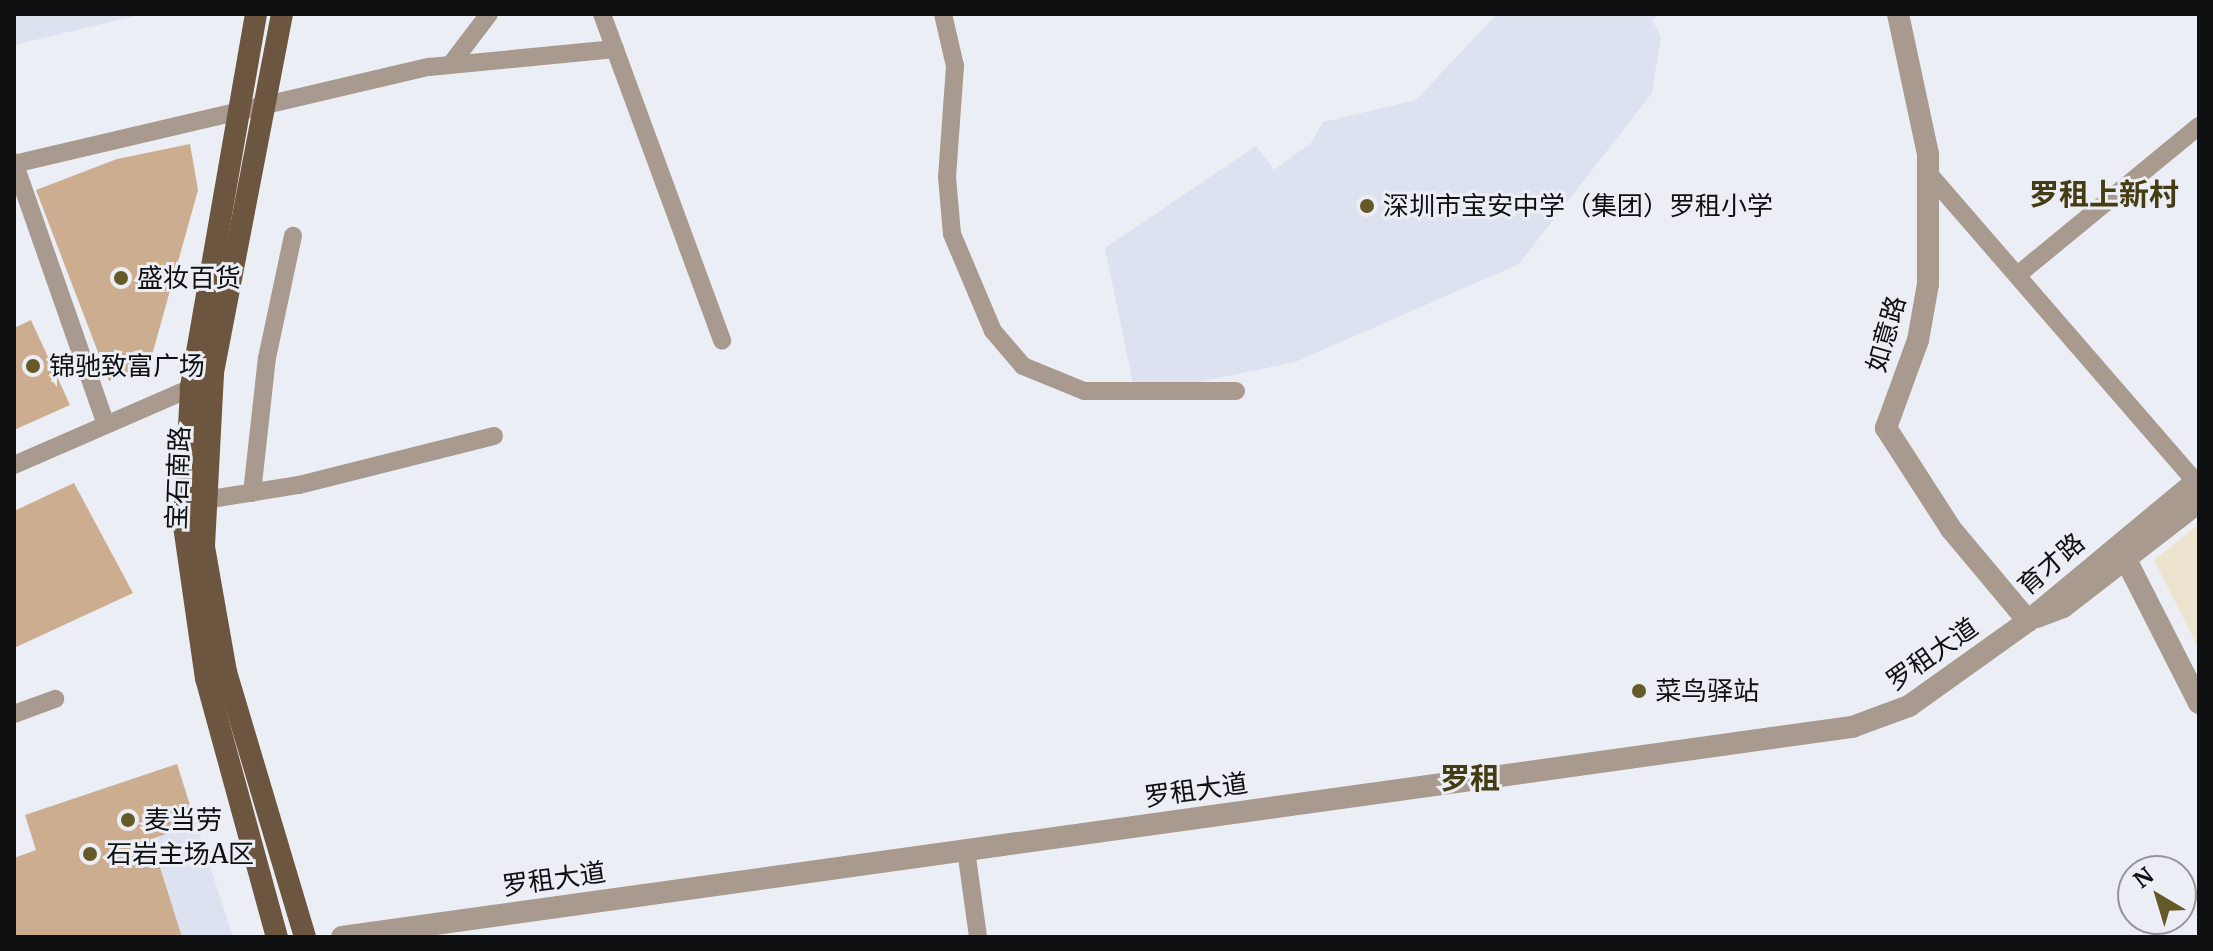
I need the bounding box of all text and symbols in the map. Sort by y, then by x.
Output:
district label: 罗租上新村 [2029,176,2179,212]
place label: 深圳市宝安中学（集团）罗租小学 [1383,190,1773,222]
marker: 深圳市宝安中学（集团）罗租小学 [1358,197,1376,215]
place label: 盛妆百货 [137,262,241,294]
marker: 盛妆百货 [112,269,130,287]
street label: 如意路 [1860,292,1912,376]
place label: 锦驰致富广场 [49,350,205,382]
marker: 锦驰致富广场 [24,357,42,375]
street label: 宝石南路 [161,425,195,531]
street label: 育才路 [2011,527,2091,601]
street label: 罗租大道 [1880,611,1984,697]
place label: 菜鸟驿站 [1655,675,1759,707]
marker: 菜鸟驿站 [1630,682,1648,700]
district label: 罗租 [1440,760,1500,796]
street label: 罗租大道 [1142,767,1250,813]
place label: 麦当劳 [144,804,222,836]
marker: 麦当劳 [119,811,137,829]
place label: 石岩主场A区 [106,838,254,870]
marker: 石岩主场A区 [81,845,99,863]
north arrow [2117,855,2197,935]
street label: 罗租大道 [500,856,608,902]
text: N [2128,861,2159,894]

